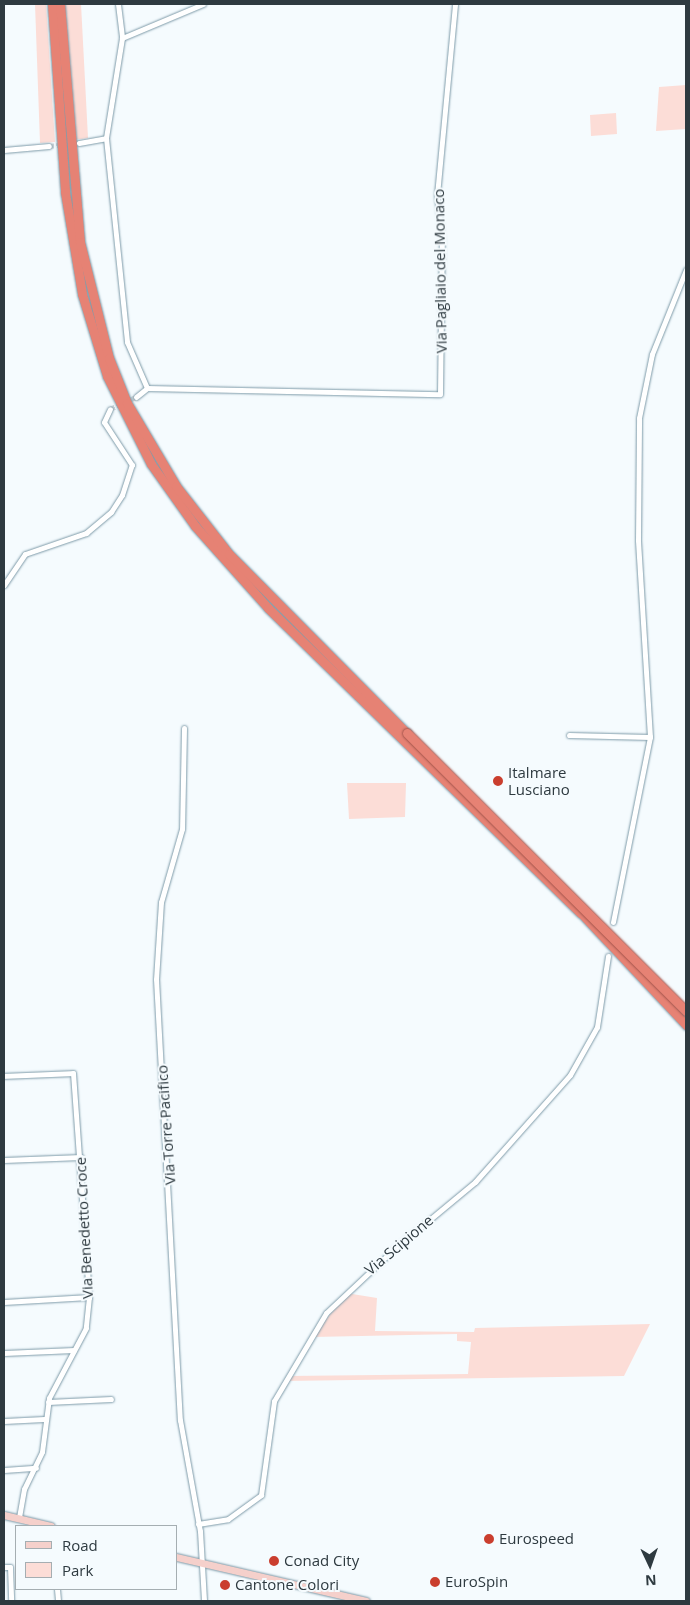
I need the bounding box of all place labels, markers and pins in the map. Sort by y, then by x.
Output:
place label: Italmare Lusciano [508,763,570,798]
marker: Italmare Lusciano [492,775,504,787]
place label: Eurospeed [499,1530,574,1548]
marker: Eurospeed [483,1533,495,1545]
place label: Conad City [284,1552,359,1570]
marker: Conad City [268,1555,280,1567]
place label: EuroSpin [445,1573,508,1591]
place label: Cantone Colori [235,1576,339,1594]
marker: EuroSpin [429,1576,441,1588]
marker: Cantone Colori [219,1579,231,1591]

